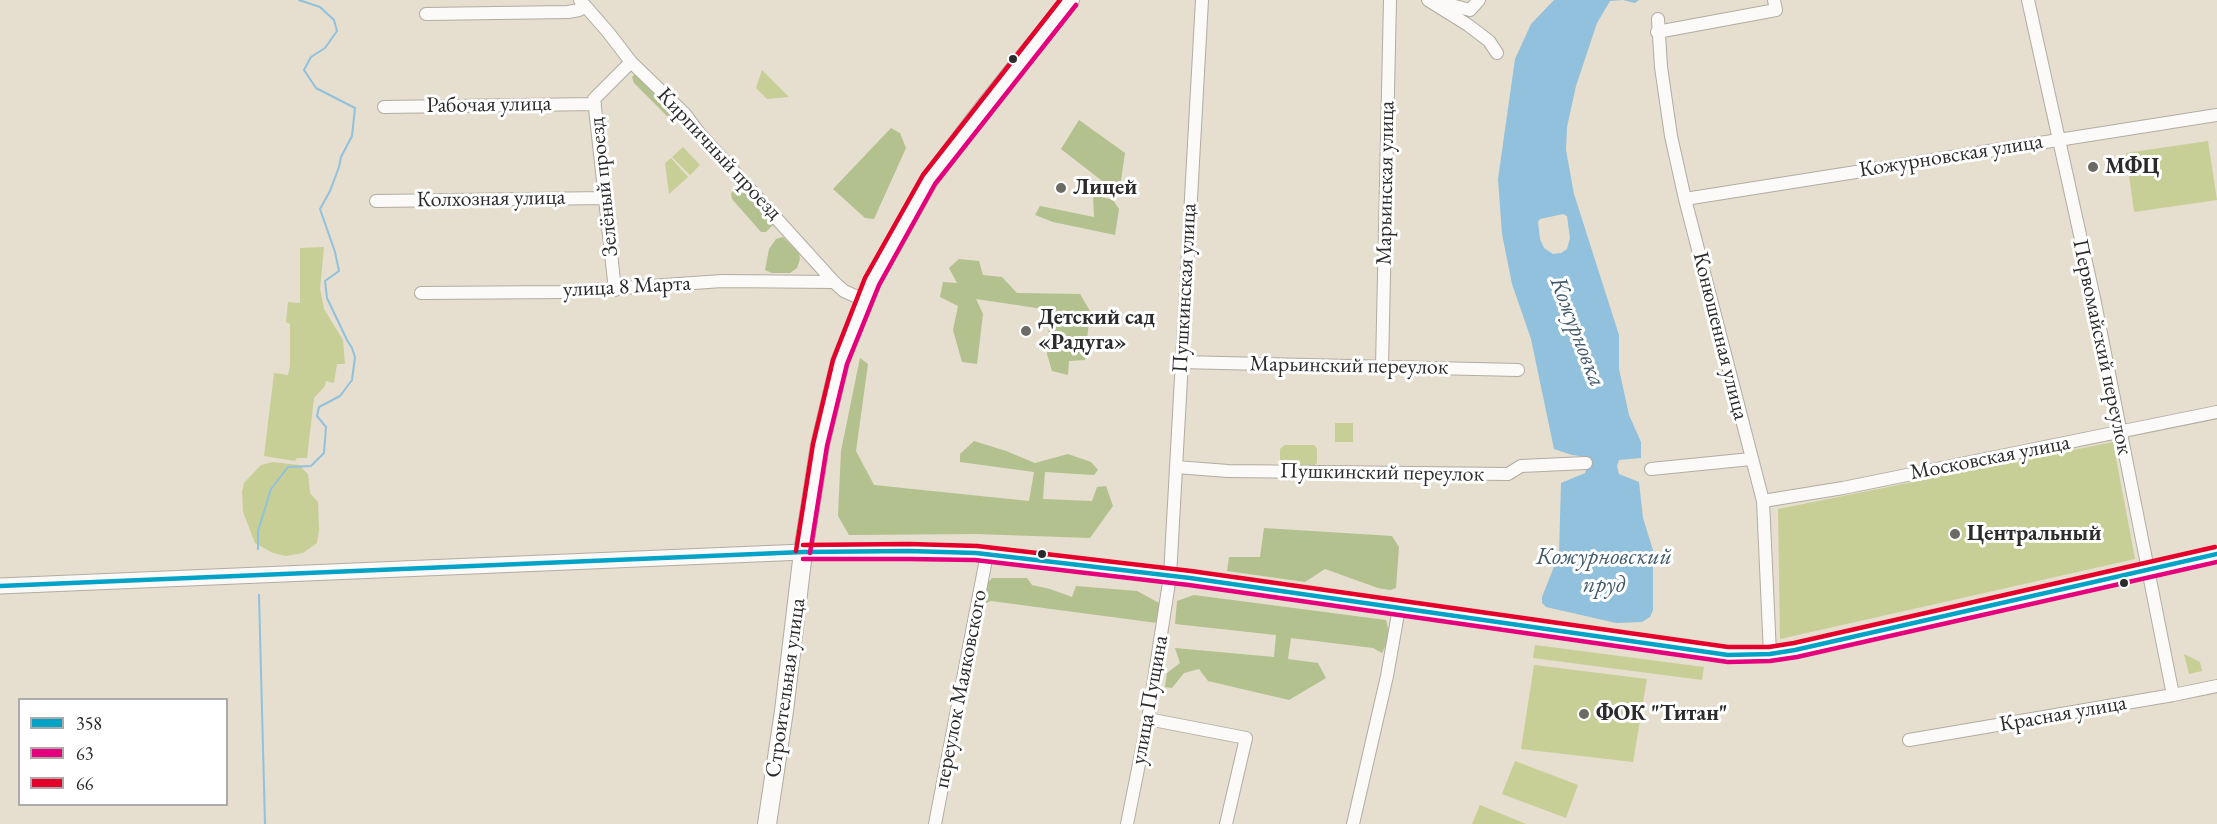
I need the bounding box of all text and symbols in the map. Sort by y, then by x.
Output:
unlabelled marker [1007,53,1019,65]
street label: Кирпичный проезд [651,82,787,226]
street label: Рабочая улица [426,91,552,119]
street label: Марьинская улица [1371,101,1401,265]
street label: Зелёный проезд [584,116,624,258]
street label: Кожурновская улица [1857,128,2045,184]
place label: МФЦ [2105,154,2160,180]
marker: МФЦ [2086,160,2100,174]
place label: Лицей [1073,175,1137,201]
marker: Лицей [1054,181,1068,195]
street label: Колхозная улица [416,185,566,213]
street label: Пушкинская улица [1167,202,1203,374]
street label: Первомайский переулок [2066,237,2138,457]
street label: Конюшенная улица [1686,249,1754,423]
street label: улица 8 Марта [562,270,692,304]
water label: Кожурновка [1543,273,1611,391]
place label: Детский сад «Радуга» [1038,305,1155,356]
marker: Детский сад «Радуга» [1019,324,1033,338]
street label: Марьинский переулок [1249,351,1449,381]
street label: Московская улица [1908,430,2072,486]
street label: Пушкинский переулок [1280,458,1484,488]
place label: Центральный [1967,521,2101,547]
marker: Центральный [1948,527,1962,541]
water label: Кожурновский пруд [1536,543,1672,599]
unlabelled marker [1036,548,1048,560]
unlabelled marker [2118,577,2130,589]
street label: переулок Маяковского [929,587,993,791]
street label: Строительная улица [760,596,812,780]
street label: улица Пущина [1126,633,1174,767]
street label: Красная улица [1997,690,2129,738]
legend [18,698,228,806]
place label: ФОК "Титан" [1596,701,1728,727]
marker: ФОК "Титан" [1577,707,1591,721]
text: 358 [76,712,102,735]
text: 63 [76,742,93,765]
text: 66 [76,772,93,795]

